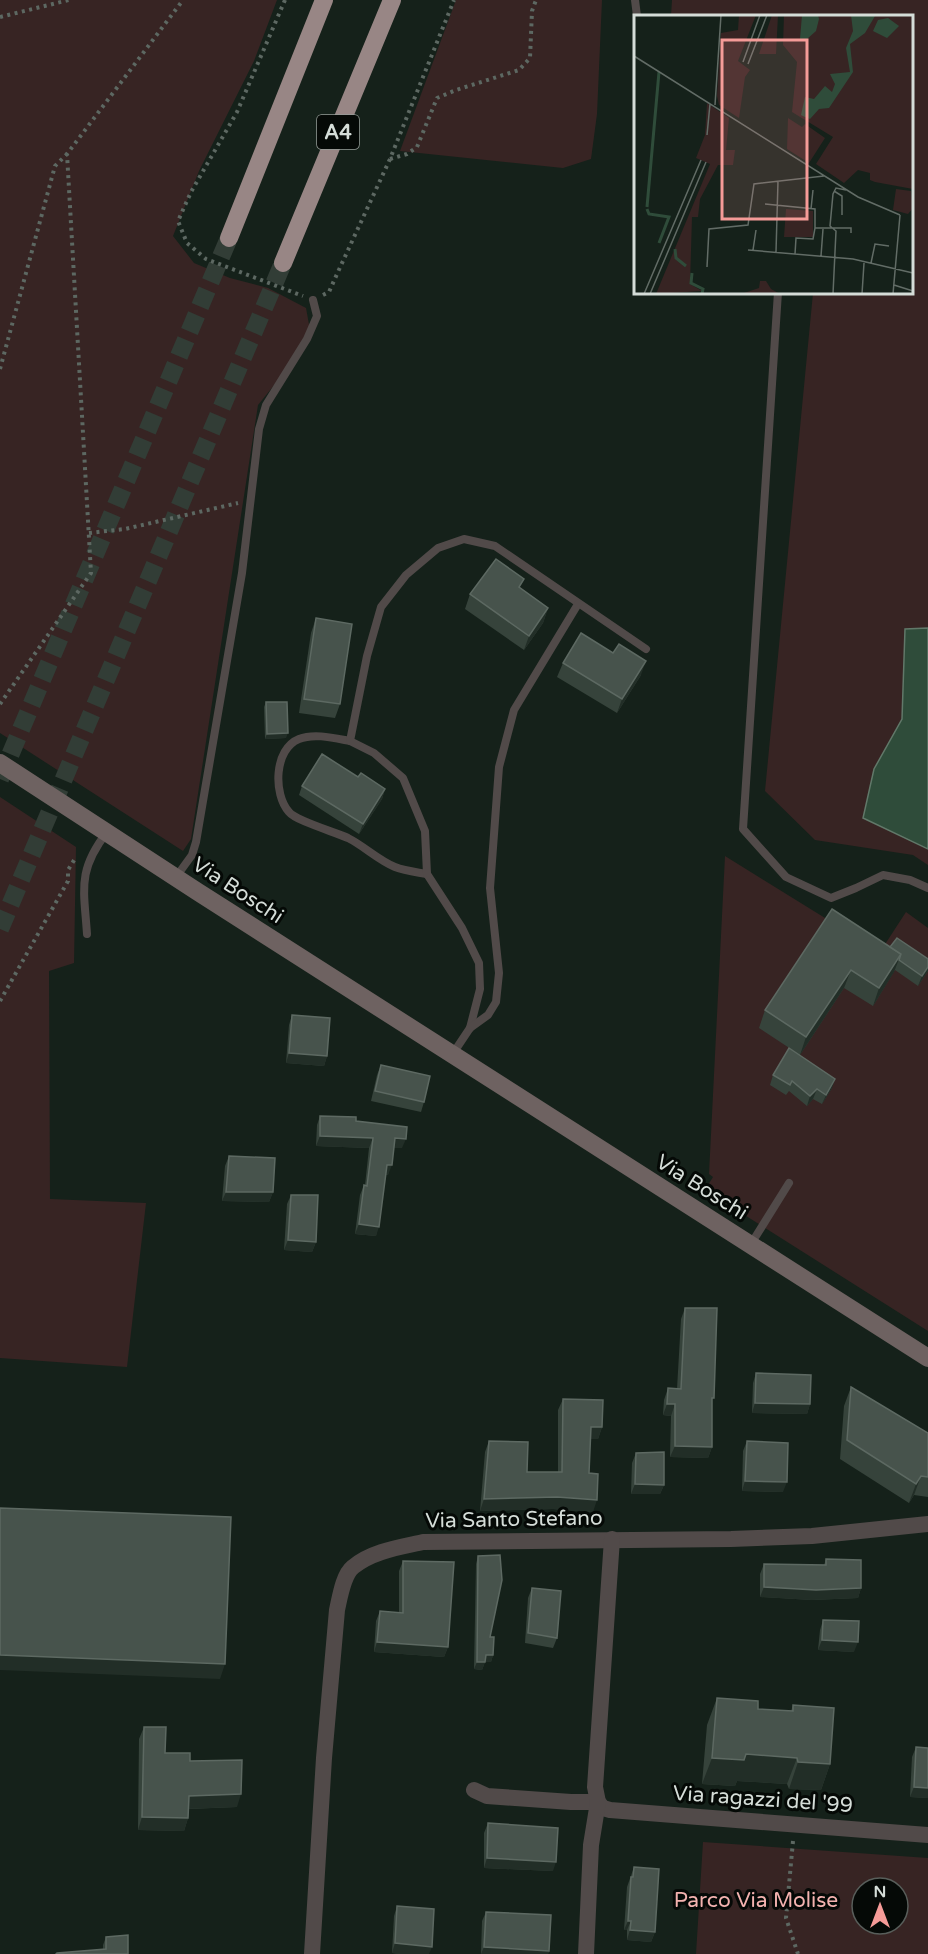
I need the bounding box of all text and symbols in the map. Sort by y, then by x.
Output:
inset map [634,15,913,294]
road number: A4 [317,115,359,149]
street label: Via Boschi [188,852,288,929]
street label: Via Boschi [651,1149,752,1225]
street label: Via Santo Stefano [425,1505,603,1534]
street label: Via ragazzi del '99 [672,1781,854,1818]
north arrow [850,1876,910,1936]
text: N [874,1882,886,1902]
park label: Parco Via Molise [674,1888,838,1913]

